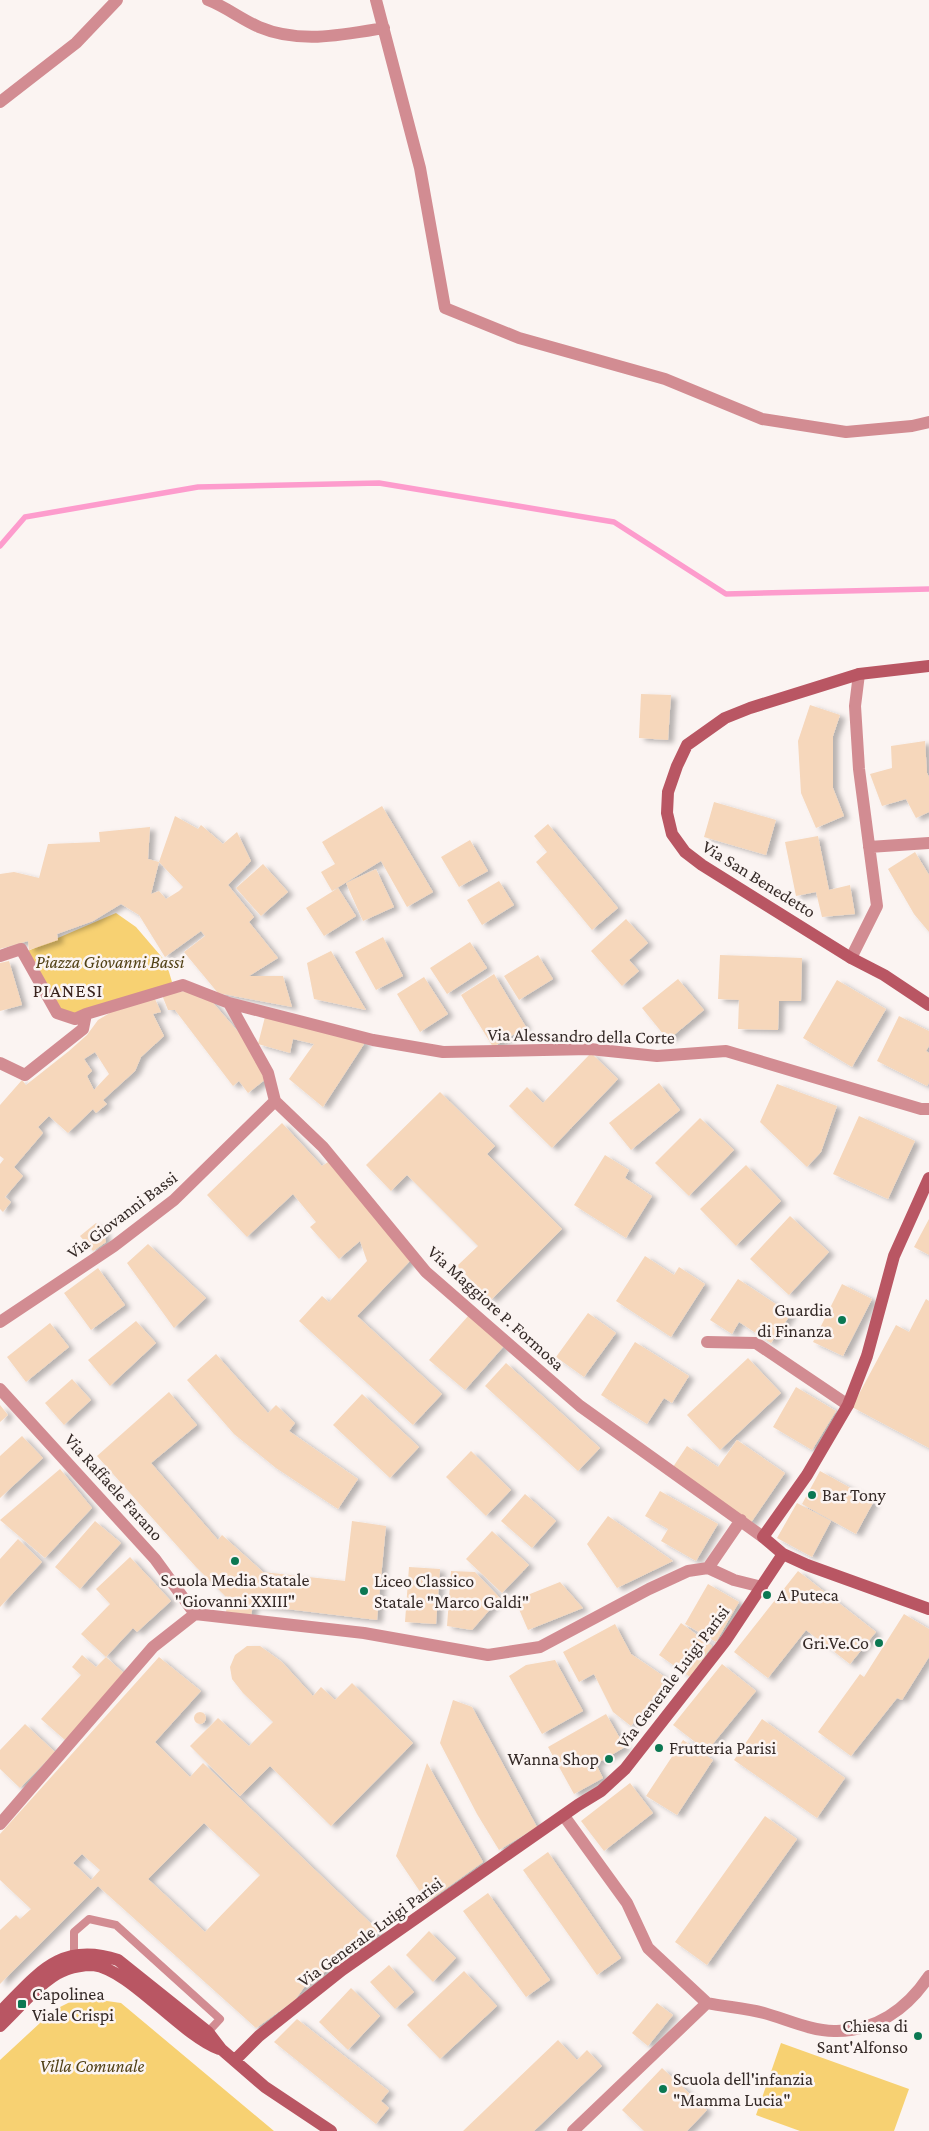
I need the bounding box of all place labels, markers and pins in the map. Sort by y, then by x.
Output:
place label: Guardia di Finanza [757,1300,832,1341]
marker: Guardia di Finanza [836,1314,848,1326]
place label: Bar Tony [822,1485,887,1505]
marker: Bar Tony [806,1489,818,1501]
marker: Scuola Media Statale "Giovanni XXIII" [229,1555,241,1567]
place label: Scuola Media Statale "Giovanni XXIII" [160,1570,310,1611]
place label: Liceo Classico Statale "Marco Galdi" [374,1571,529,1612]
marker: Liceo Classico Statale "Marco Galdi" [358,1585,370,1597]
place label: A Puteca [777,1585,839,1605]
marker: A Puteca [761,1589,773,1601]
place label: Gri.Ve.Co [802,1633,869,1653]
marker: Gri.Ve.Co [873,1637,885,1649]
place label: Frutteria Parisi [669,1738,777,1758]
marker: Frutteria Parisi [653,1742,665,1754]
place label: Wanna Shop [507,1749,599,1769]
marker: Wanna Shop [603,1753,615,1765]
place label: Capolinea Viale Crispi [32,1984,114,2025]
marker: Capolinea Viale Crispi [16,1998,28,2010]
place label: Chiesa di Sant'Alfonso [817,2016,908,2057]
marker: Chiesa di Sant'Alfonso [912,2030,924,2042]
place label: Scuola dell'infanzia "Mamma Lucia" [673,2069,813,2110]
marker: Scuola dell'infanzia "Mamma Lucia" [657,2083,669,2095]

